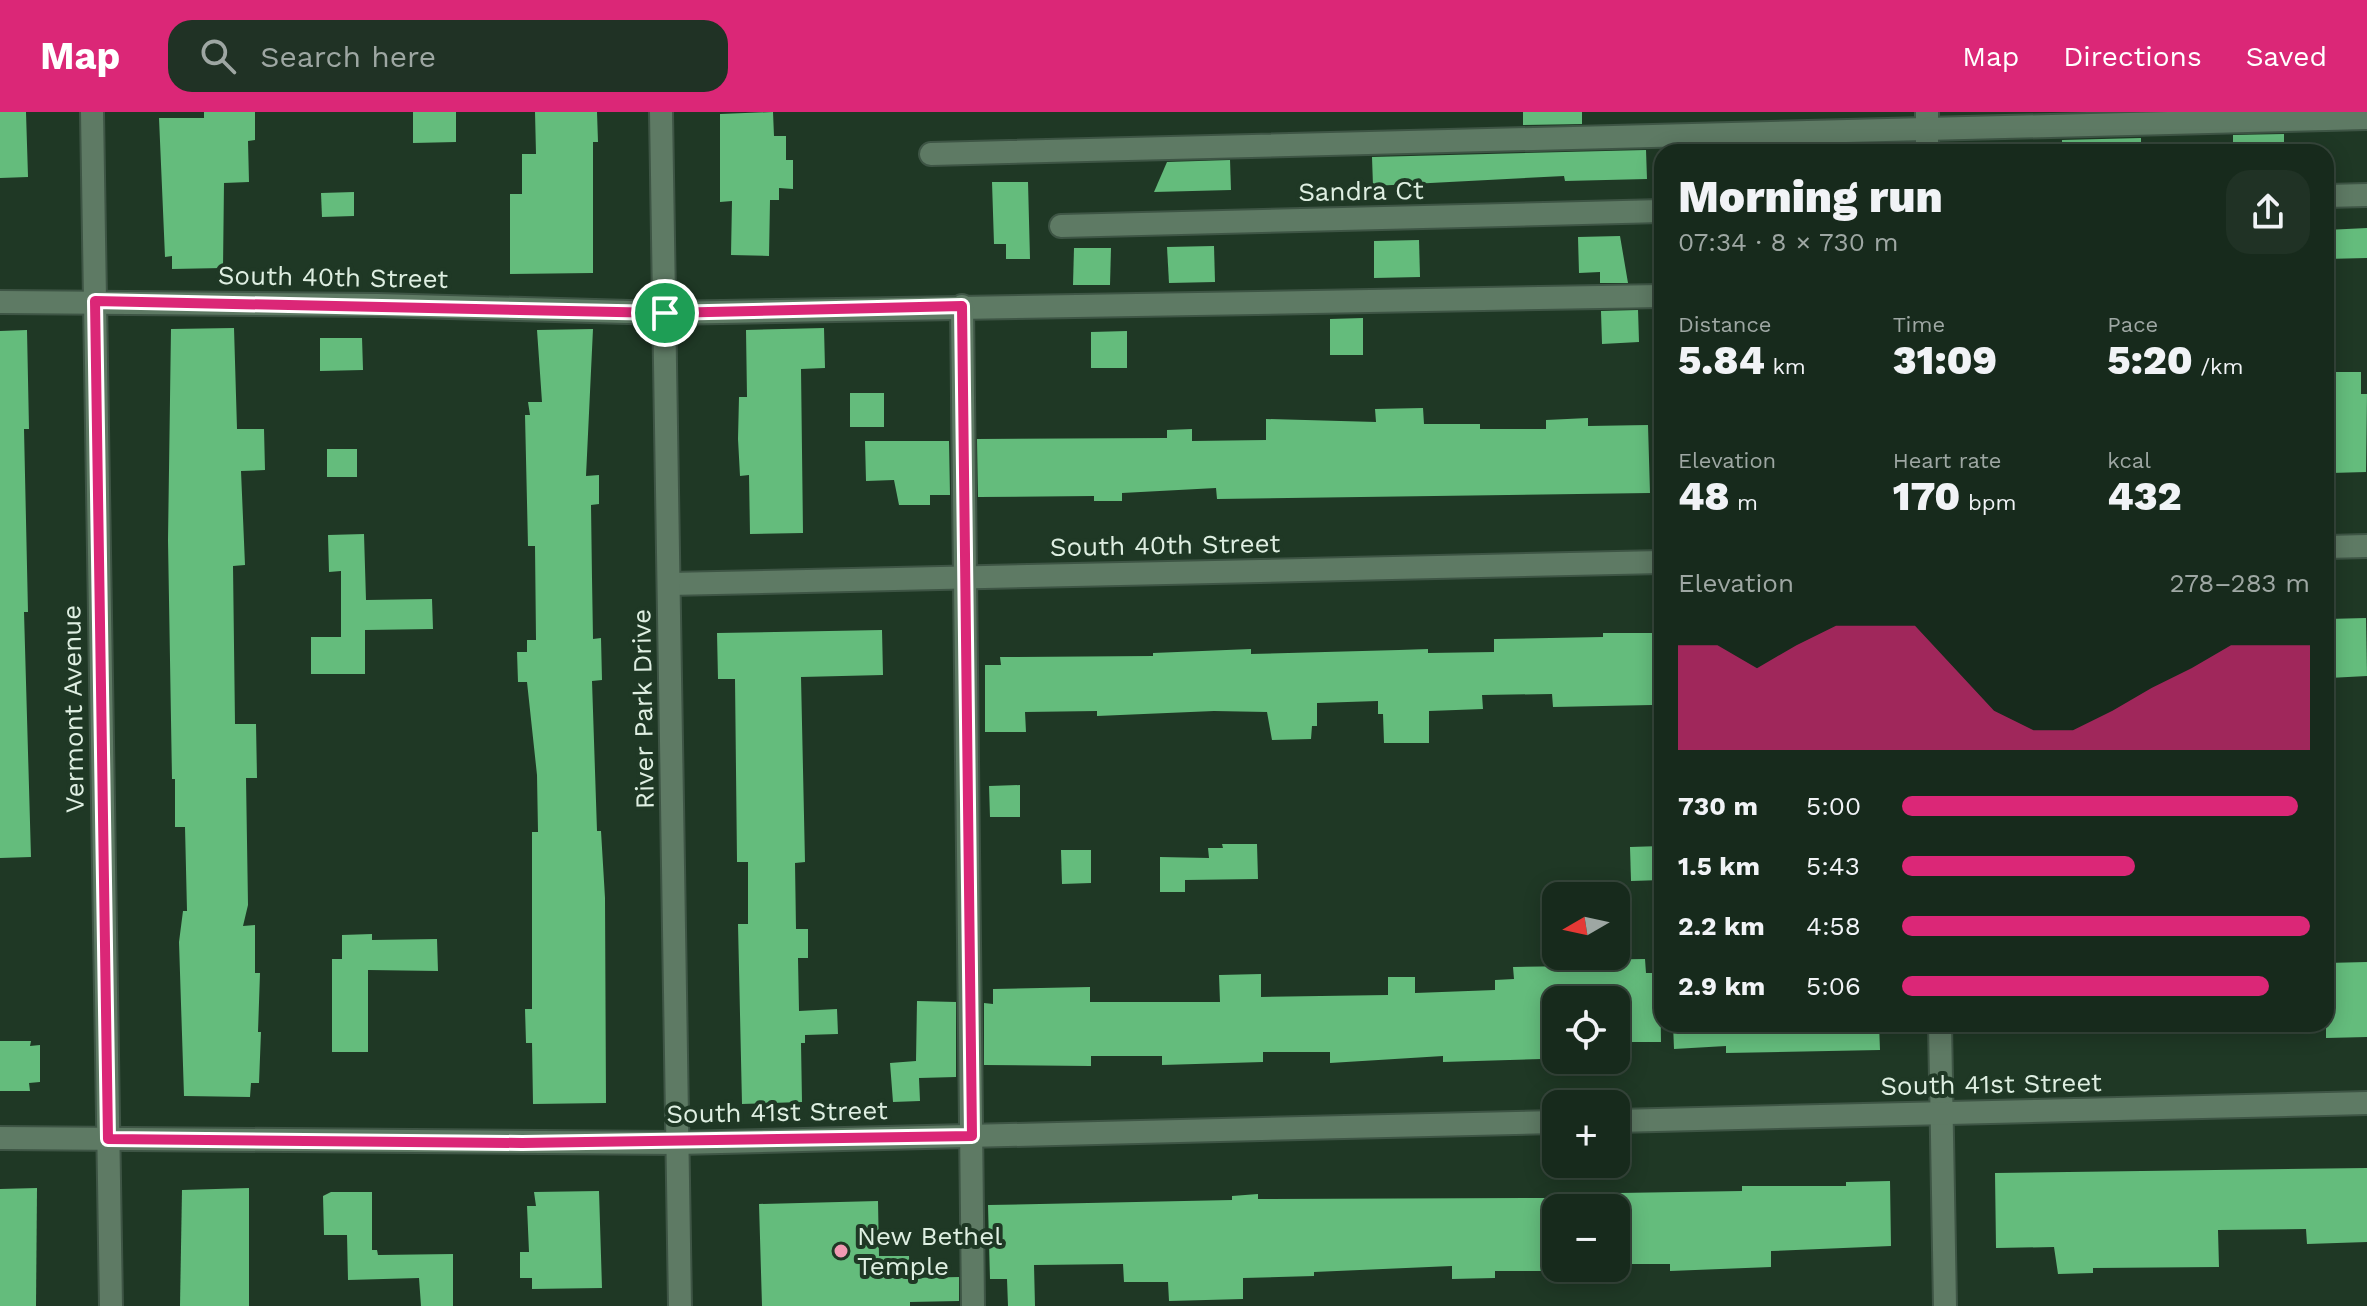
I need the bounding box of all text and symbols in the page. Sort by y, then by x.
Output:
search box [168,20,728,92]
text: Map [40,34,120,78]
icon: search [196,34,240,78]
text: Search here [260,39,436,74]
text: Map [1962,40,2019,73]
text: Directions [2063,40,2202,73]
text: Saved [2246,40,2327,73]
button: share [2226,170,2310,254]
text: Morning run [1678,171,1943,223]
street label: Sandra Ct [1298,175,1424,207]
text: 07:34 · 8 × 730 m [1678,227,1899,257]
street label: South 40th Street [218,260,449,294]
pin [631,279,699,347]
icon: arrive [643,291,687,335]
text: Distance [1678,312,1772,337]
text: Time [1893,312,1945,337]
text: Pace [2107,312,2158,337]
text: 5.84 [1678,337,1765,384]
text: 31:09 [1893,337,1997,384]
text: 5:20 [2107,337,2193,384]
text: km [1765,354,1806,379]
text: /km [2193,354,2243,379]
text: Elevation [1678,448,1776,473]
text: Heart rate [1893,448,2001,473]
text: kcal [2107,448,2151,473]
text: 48 [1678,473,1730,520]
text: 170 [1893,473,1960,520]
text: 432 [2107,473,2182,520]
text: m [1730,490,1758,515]
text: bpm [1960,490,2016,515]
street label: South 40th Street [1050,528,1281,562]
text: Elevation [1678,568,1794,598]
text: 278–283 m [2170,568,2310,598]
street label: Vermont Avenue [56,605,90,813]
street label: River Park Drive [626,609,660,809]
text: 730 m [1678,791,1758,821]
text: 5:00 [1806,791,1861,821]
text: 1.5 km [1678,851,1760,881]
text: 5:43 [1806,851,1860,881]
north arrow [1542,882,1630,970]
map controls [1542,882,1630,1282]
text: 2.2 km [1678,911,1765,941]
text: 4:58 [1806,911,1861,941]
text: 2.9 km [1678,971,1765,1001]
text: 5:06 [1806,971,1861,1001]
button: locate [1542,986,1630,1074]
street label: South 41st Street [1880,1067,2102,1101]
button: + [1542,1090,1630,1178]
street label: South 41st Street [666,1095,888,1129]
button: − [1542,1194,1630,1282]
place label: New Bethel Temple [857,1221,1002,1281]
marker: New Bethel Temple [832,1242,850,1260]

